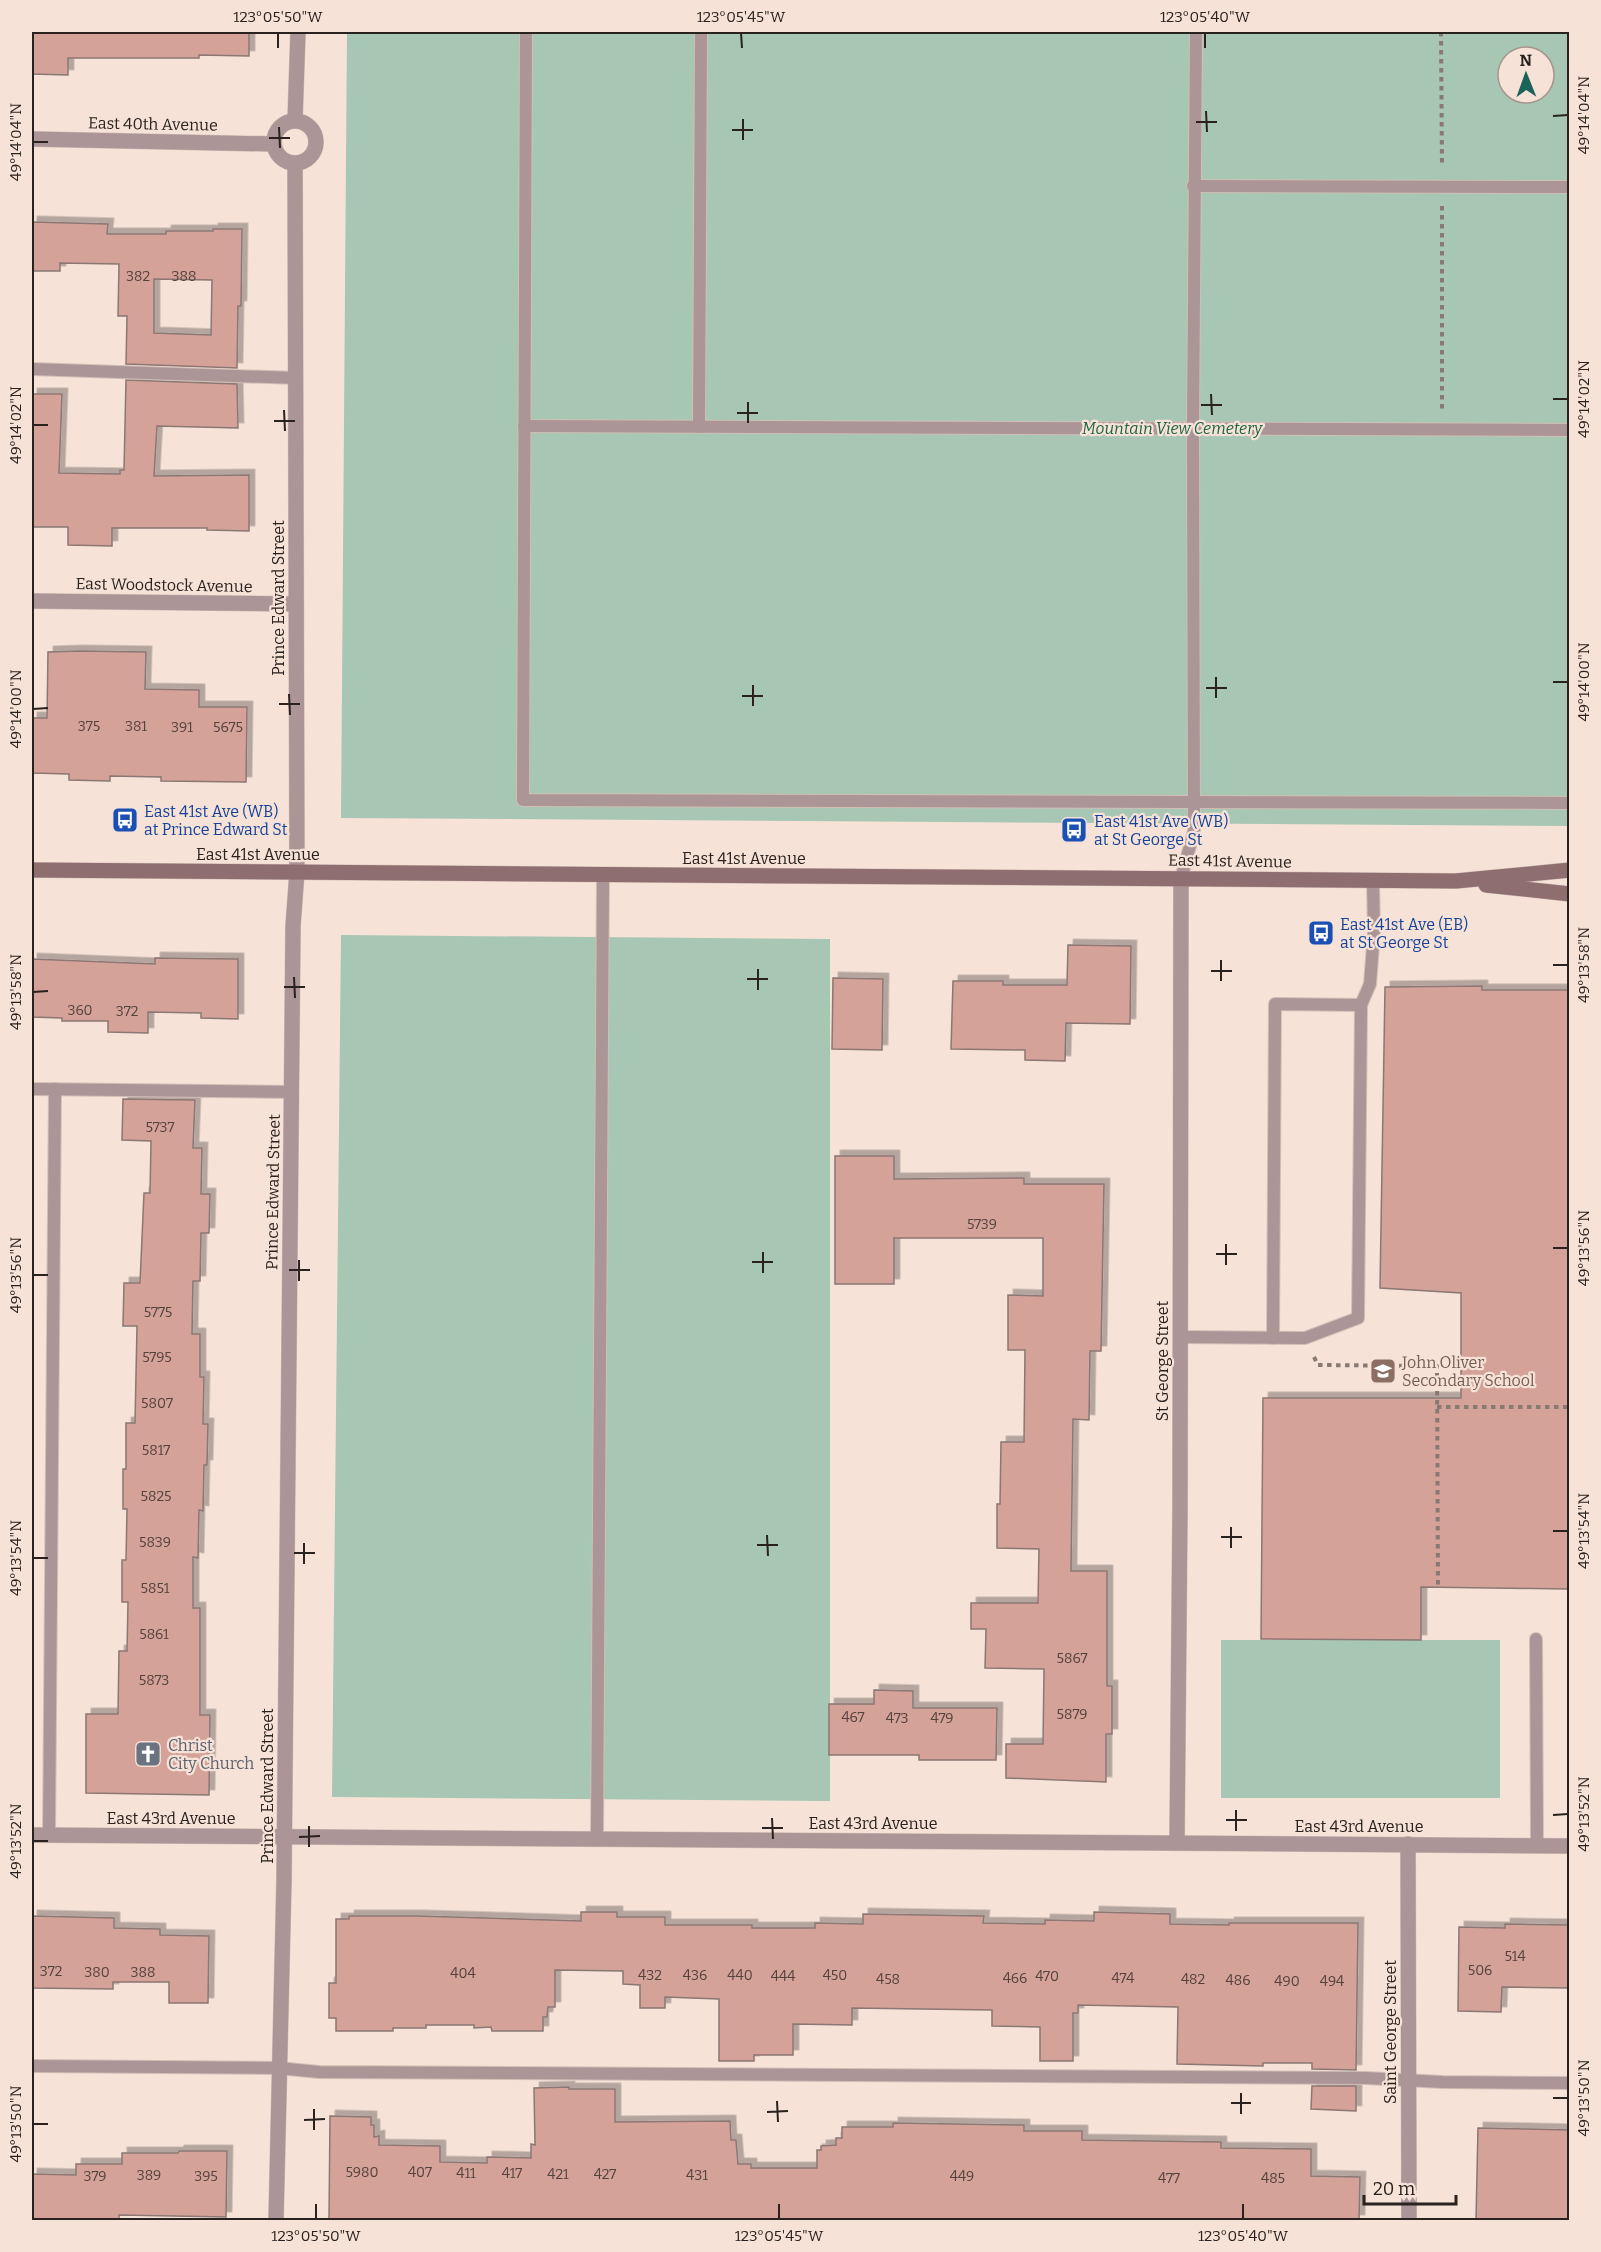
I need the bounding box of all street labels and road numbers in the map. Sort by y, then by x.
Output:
street label: East 40th Avenue [88,113,218,135]
street label: Prince Edward Street [269,520,288,676]
street label: East Woodstock Avenue [75,574,253,596]
street label: East 41st Avenue [196,845,320,864]
street label: East 41st Avenue [682,849,806,868]
street label: East 41st Avenue [1168,850,1292,872]
street label: Prince Edward Street [262,1114,284,1270]
street label: St George Street [1153,1300,1172,1421]
street label: Prince Edward Street [258,1708,277,1864]
street label: East 43rd Avenue [107,1809,235,1828]
street label: East 43rd Avenue [809,1814,937,1833]
street label: East 43rd Avenue [1295,1817,1423,1836]
street label: Saint George Street [1381,1960,1400,2104]

